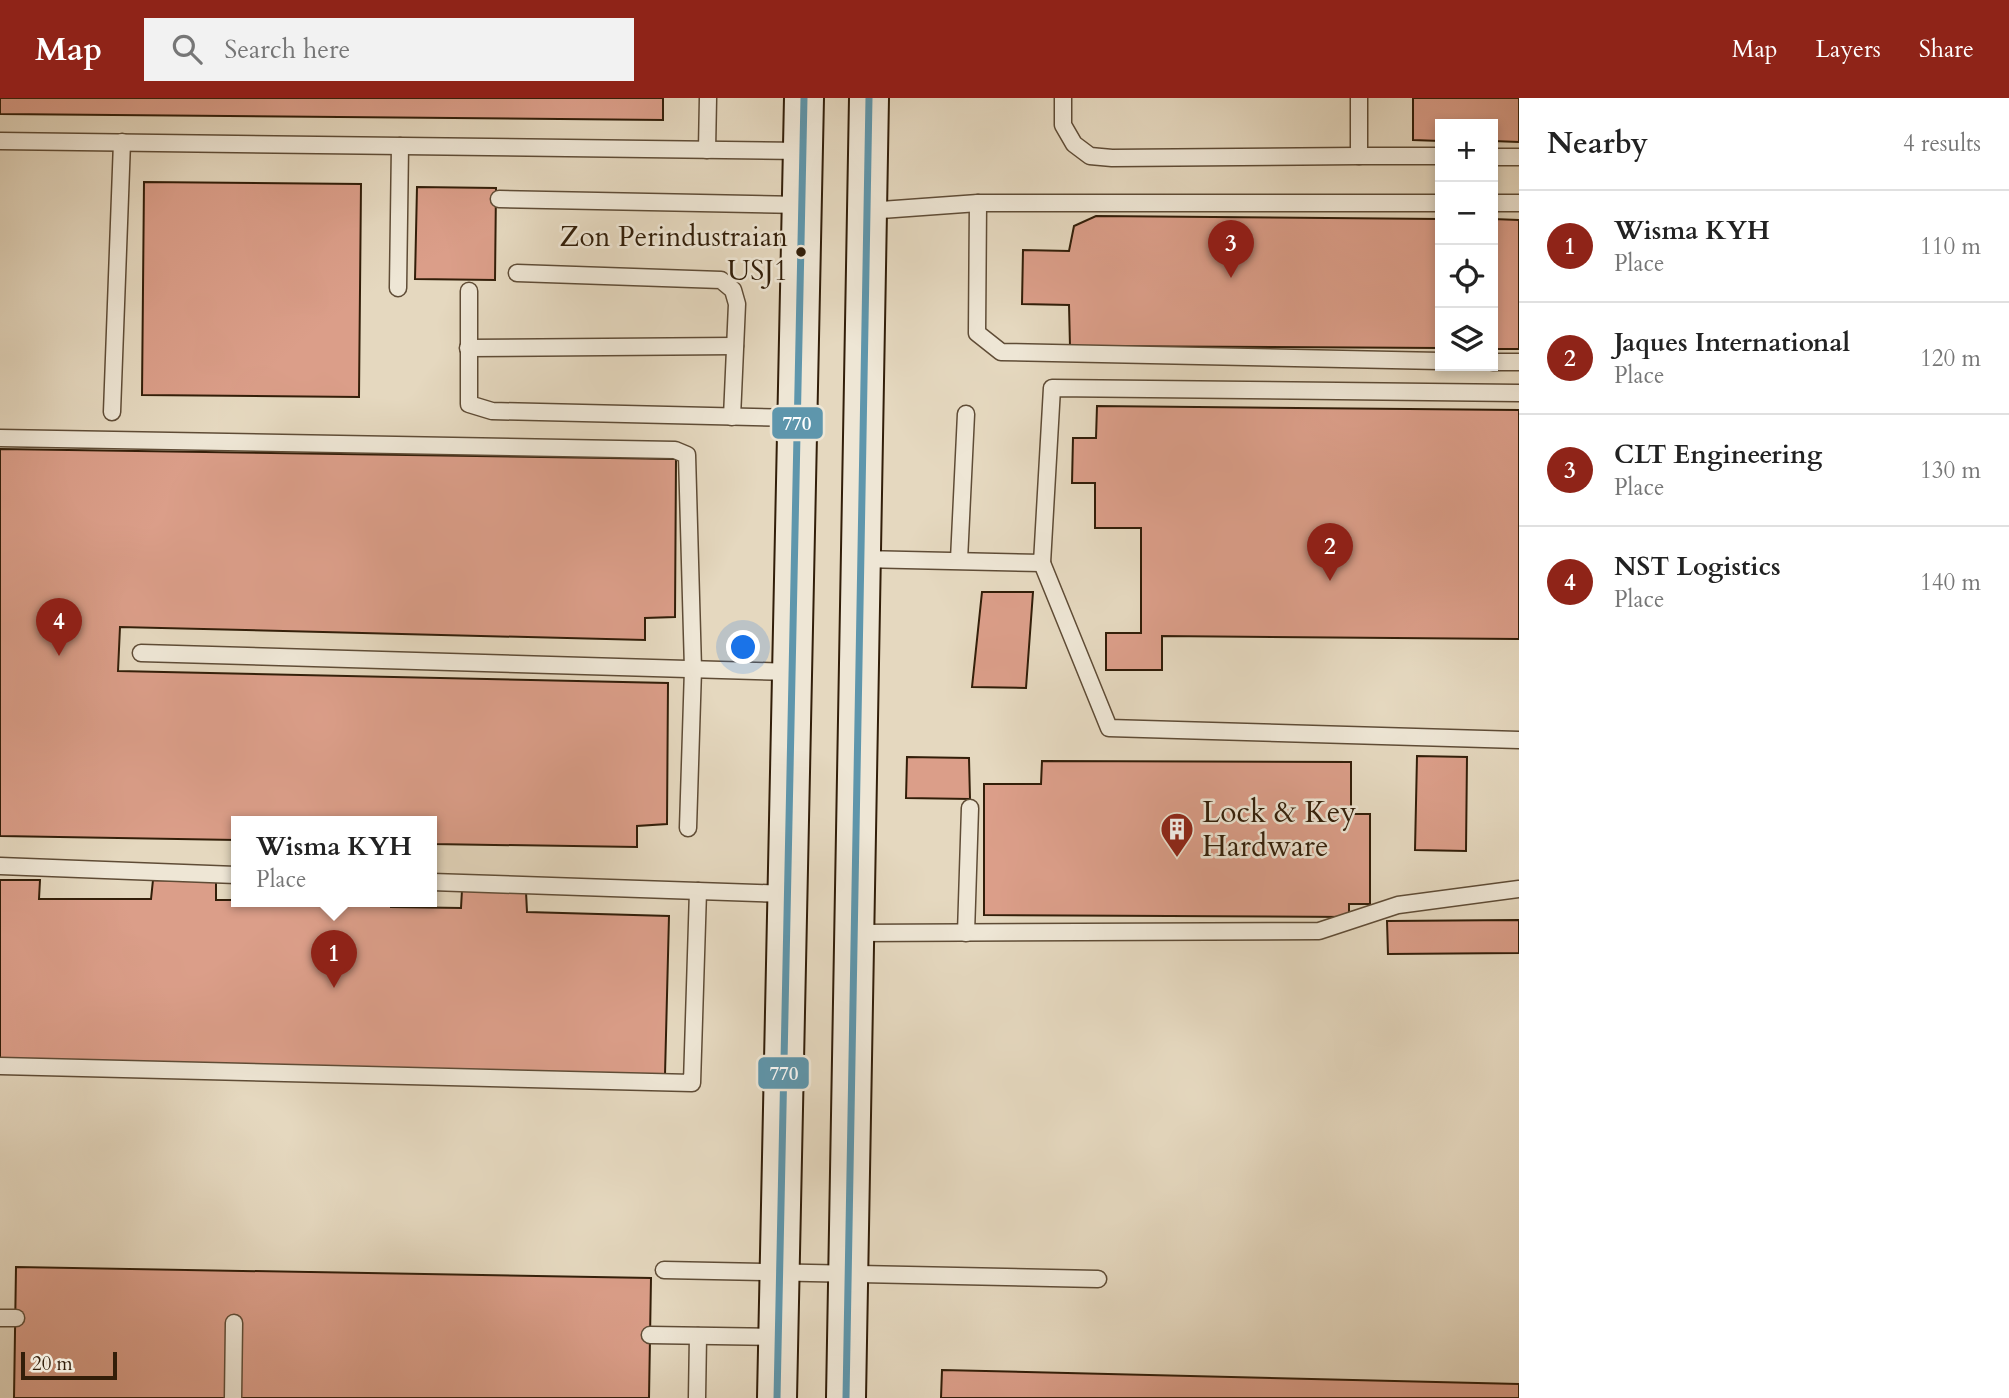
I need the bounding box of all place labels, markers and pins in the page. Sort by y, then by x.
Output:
place label: Zon Perindustraian USJ1 [560,218,788,290]
pin: 3 [1208,220,1254,278]
marker: Zon Perindustraian USJ1 [794,245,808,259]
pin: 2 [1307,523,1353,581]
pin: 4 [36,598,82,656]
place label: Lock & Key Hardware [1202,792,1356,867]
building icon: Lock & Key Hardware [1158,810,1196,859]
pin: 1 [311,930,357,988]

